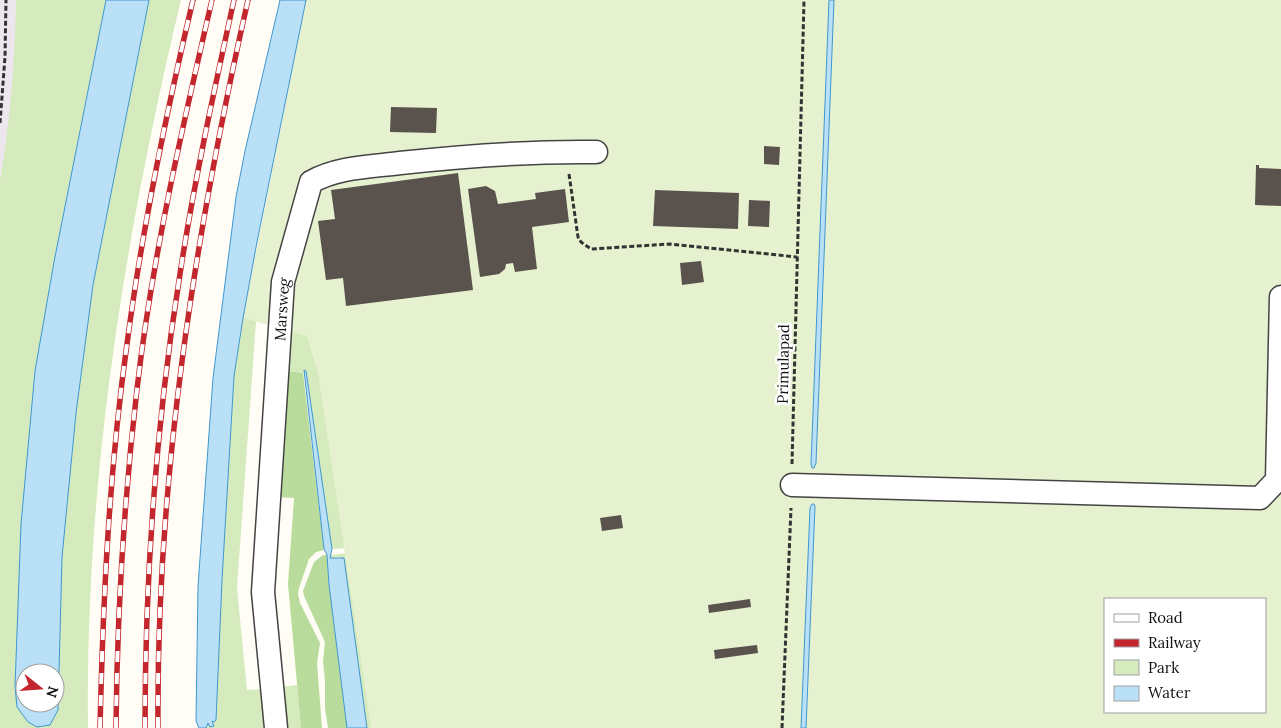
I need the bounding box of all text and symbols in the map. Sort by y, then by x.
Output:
street label: Marsweg [270,275,294,341]
street label: Primulapad [773,324,793,404]
legend [1104,598,1266,713]
text: Road [1148,608,1183,627]
text: Railway [1148,633,1201,652]
text: Park [1148,658,1179,677]
north arrow [15,663,65,713]
text: Water [1148,683,1191,702]
text: N [42,684,63,700]

